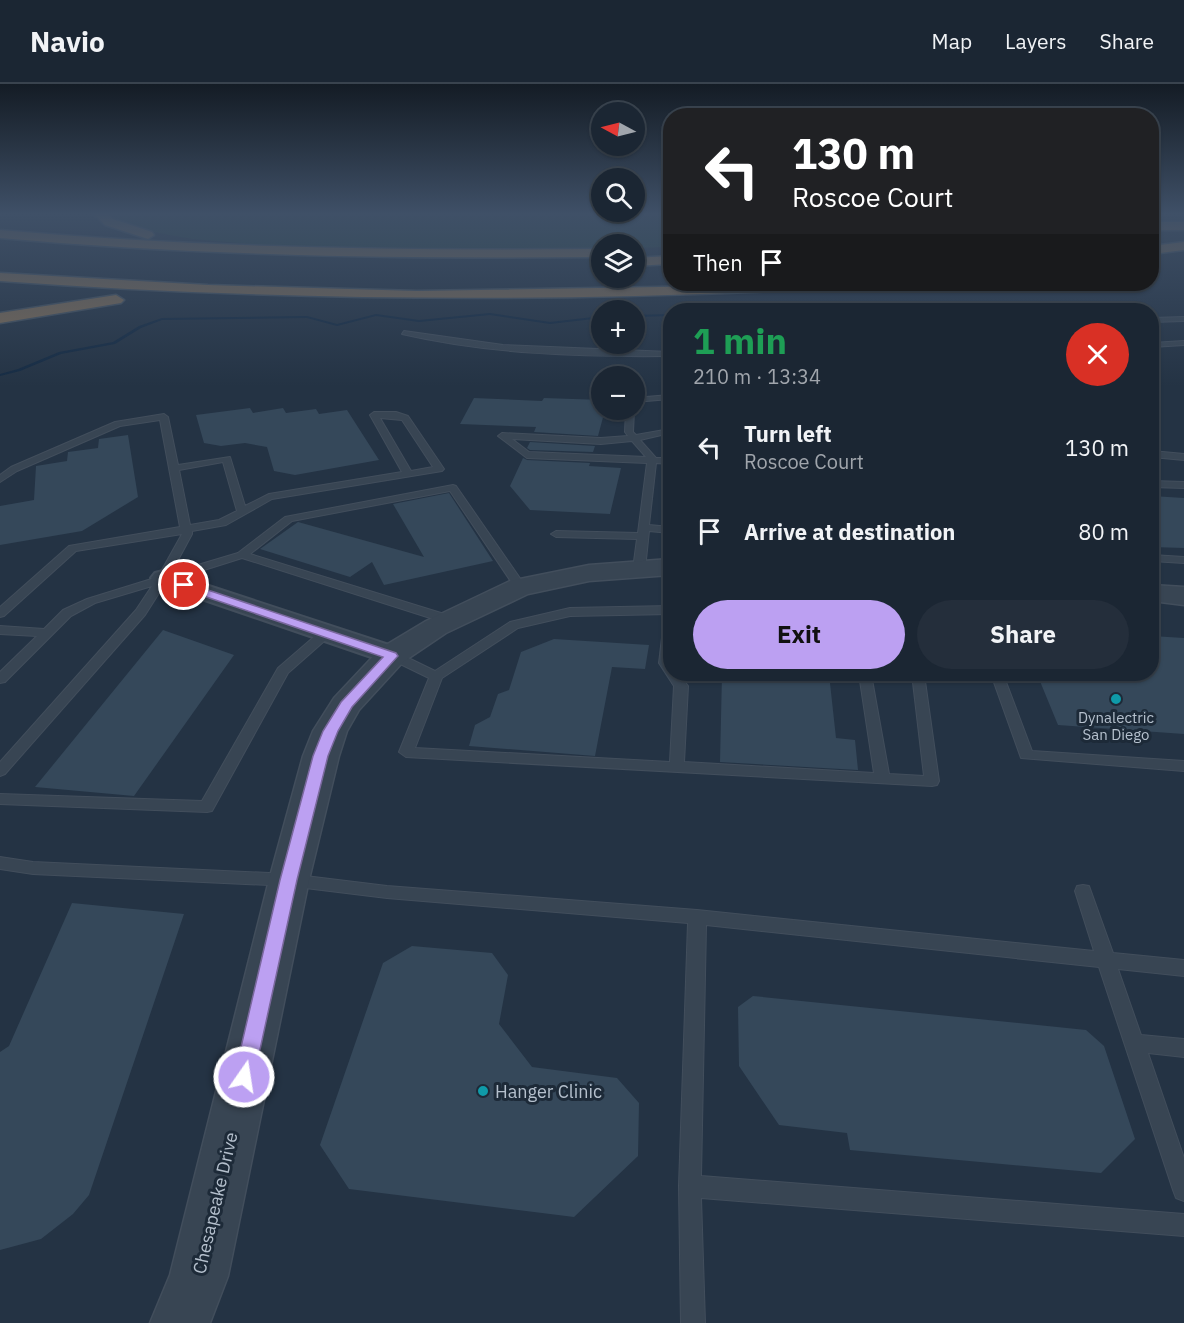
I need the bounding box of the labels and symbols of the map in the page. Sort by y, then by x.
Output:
north arrow [591,102,645,156]
pin [158,559,209,610]
marker: Dynalectric San Diego [1109,692,1123,706]
place label: Dynalectric San Diego [1078,708,1154,744]
position arrow [212,1045,276,1109]
place label: Hanger Clinic [495,1080,602,1103]
marker: Hanger Clinic [476,1084,490,1098]
street label: Chesapeake Drive [188,1130,243,1276]

